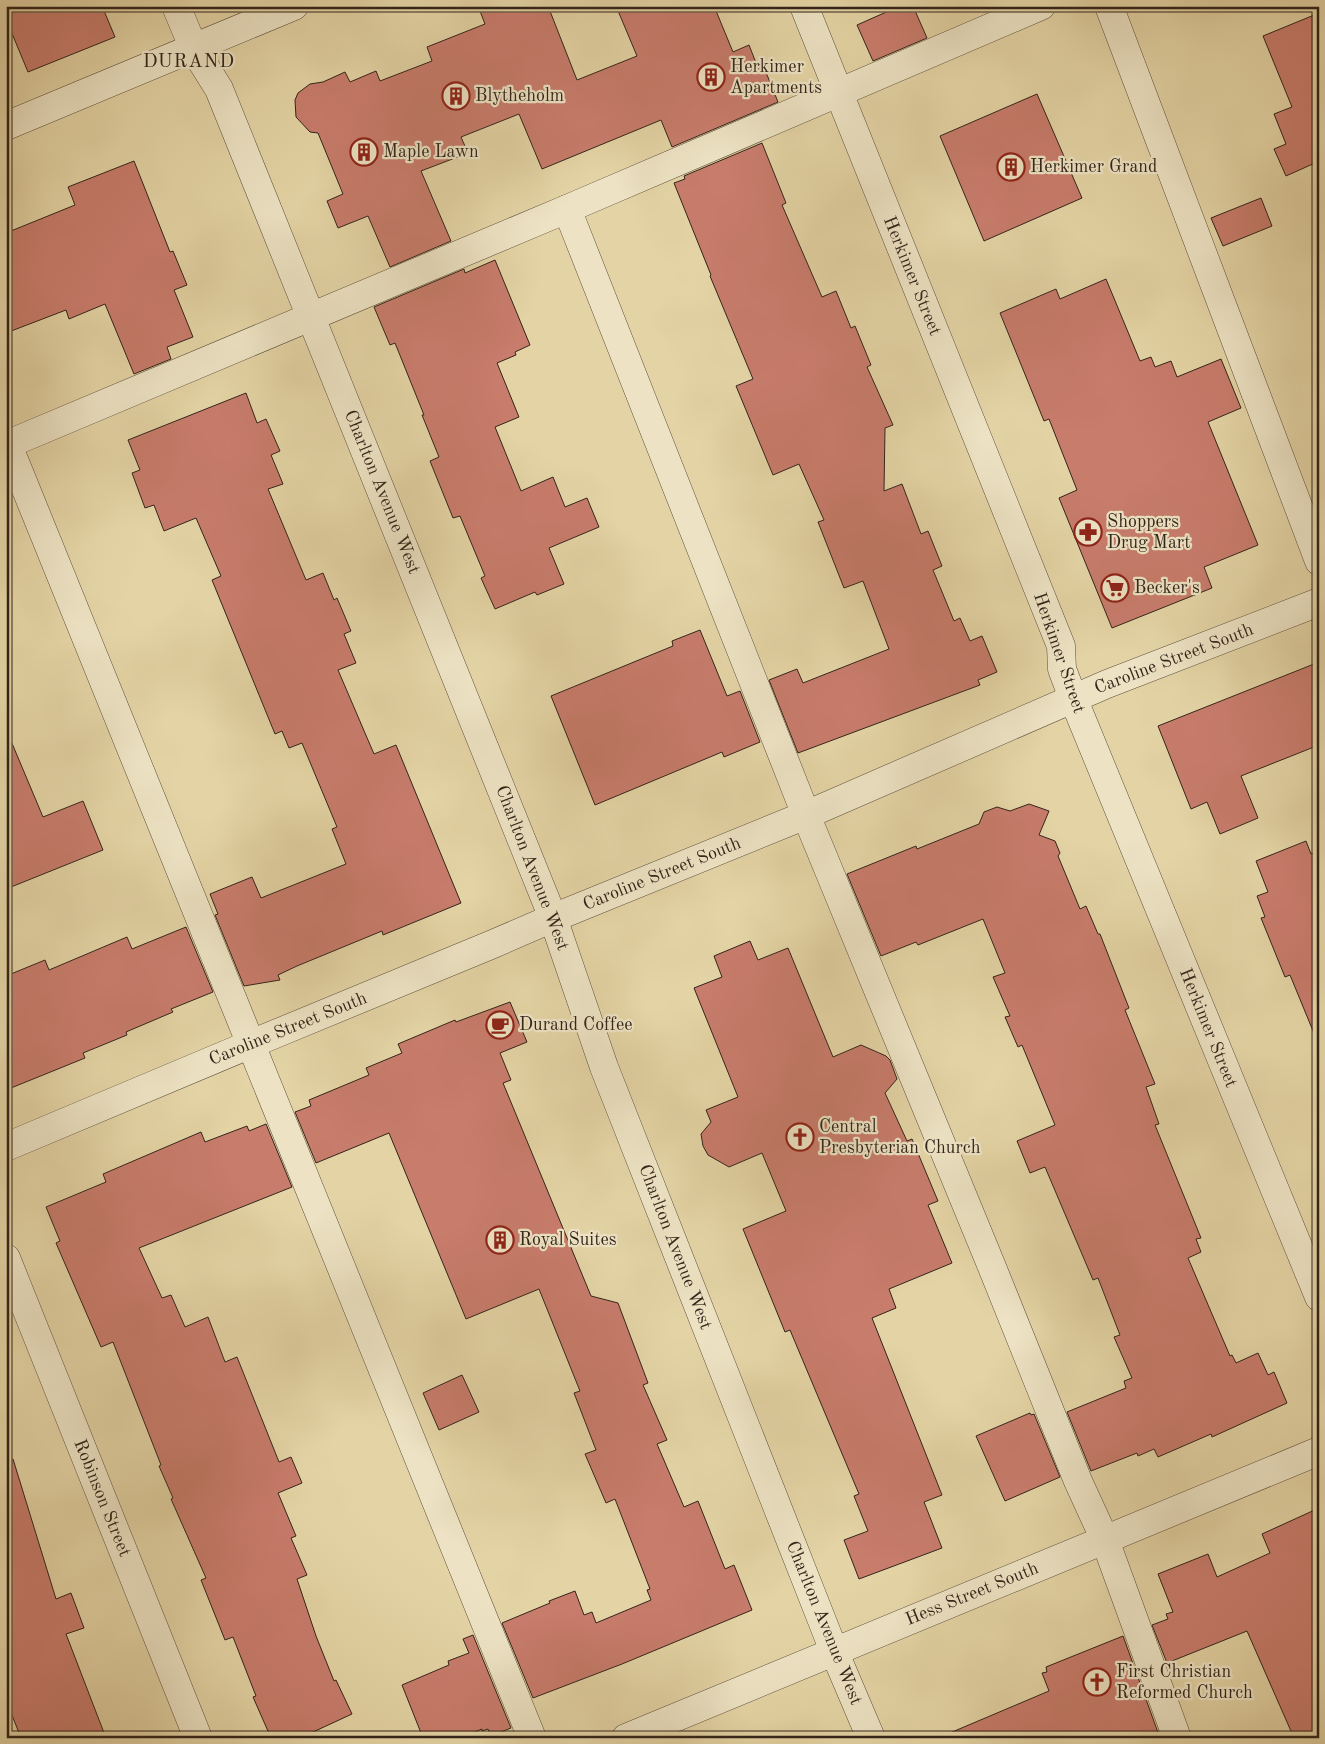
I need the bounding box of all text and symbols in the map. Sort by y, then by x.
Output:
district label: DURAND [143,53,235,72]
place label: Herkimer Apartments [730,58,822,97]
building icon: Herkimer Apartments [696,62,726,92]
building icon: Blytheholm [441,81,471,111]
place label: Blytheholm [475,87,564,105]
building icon: Maple Lawn [349,137,379,167]
place label: Maple Lawn [383,143,479,161]
building icon: Herkimer Grand [996,152,1026,182]
place label: Herkimer Grand [1030,158,1157,176]
street label: Herkimer Street [880,214,944,338]
street label: Charlton Avenue West [341,407,423,577]
place label: Shoppers Drug Mart [1107,513,1190,552]
pharmacy icon: Shoppers Drug Mart [1073,517,1103,547]
supermarket icon: Becker's [1100,573,1130,603]
place label: Becker's [1134,579,1200,597]
street label: Herkimer Street [1030,590,1088,716]
street label: Caroline Street South [1092,620,1256,698]
street label: Charlton Avenue West [492,783,572,953]
street label: Caroline Street South [580,834,744,914]
street label: Herkimer Street [1176,966,1240,1090]
street label: Caroline Street South [206,989,370,1069]
cafe icon: Durand Coffee [485,1010,515,1040]
place label: Durand Coffee [519,1016,633,1034]
place label: Central Presbyterian Church [819,1118,981,1157]
church icon: Central Presbyterian Church [785,1122,815,1152]
street label: Charlton Avenue West [635,1162,715,1332]
building icon: Royal Suites [485,1225,515,1255]
place label: Royal Suites [519,1231,617,1249]
street label: Robinson Street [70,1437,134,1559]
street label: Charlton Avenue West [783,1538,865,1708]
street label: Hess Street South [903,1559,1041,1629]
place label: First Christian Reformed Church [1116,1663,1253,1702]
church icon: First Christian Reformed Church [1082,1667,1112,1697]

